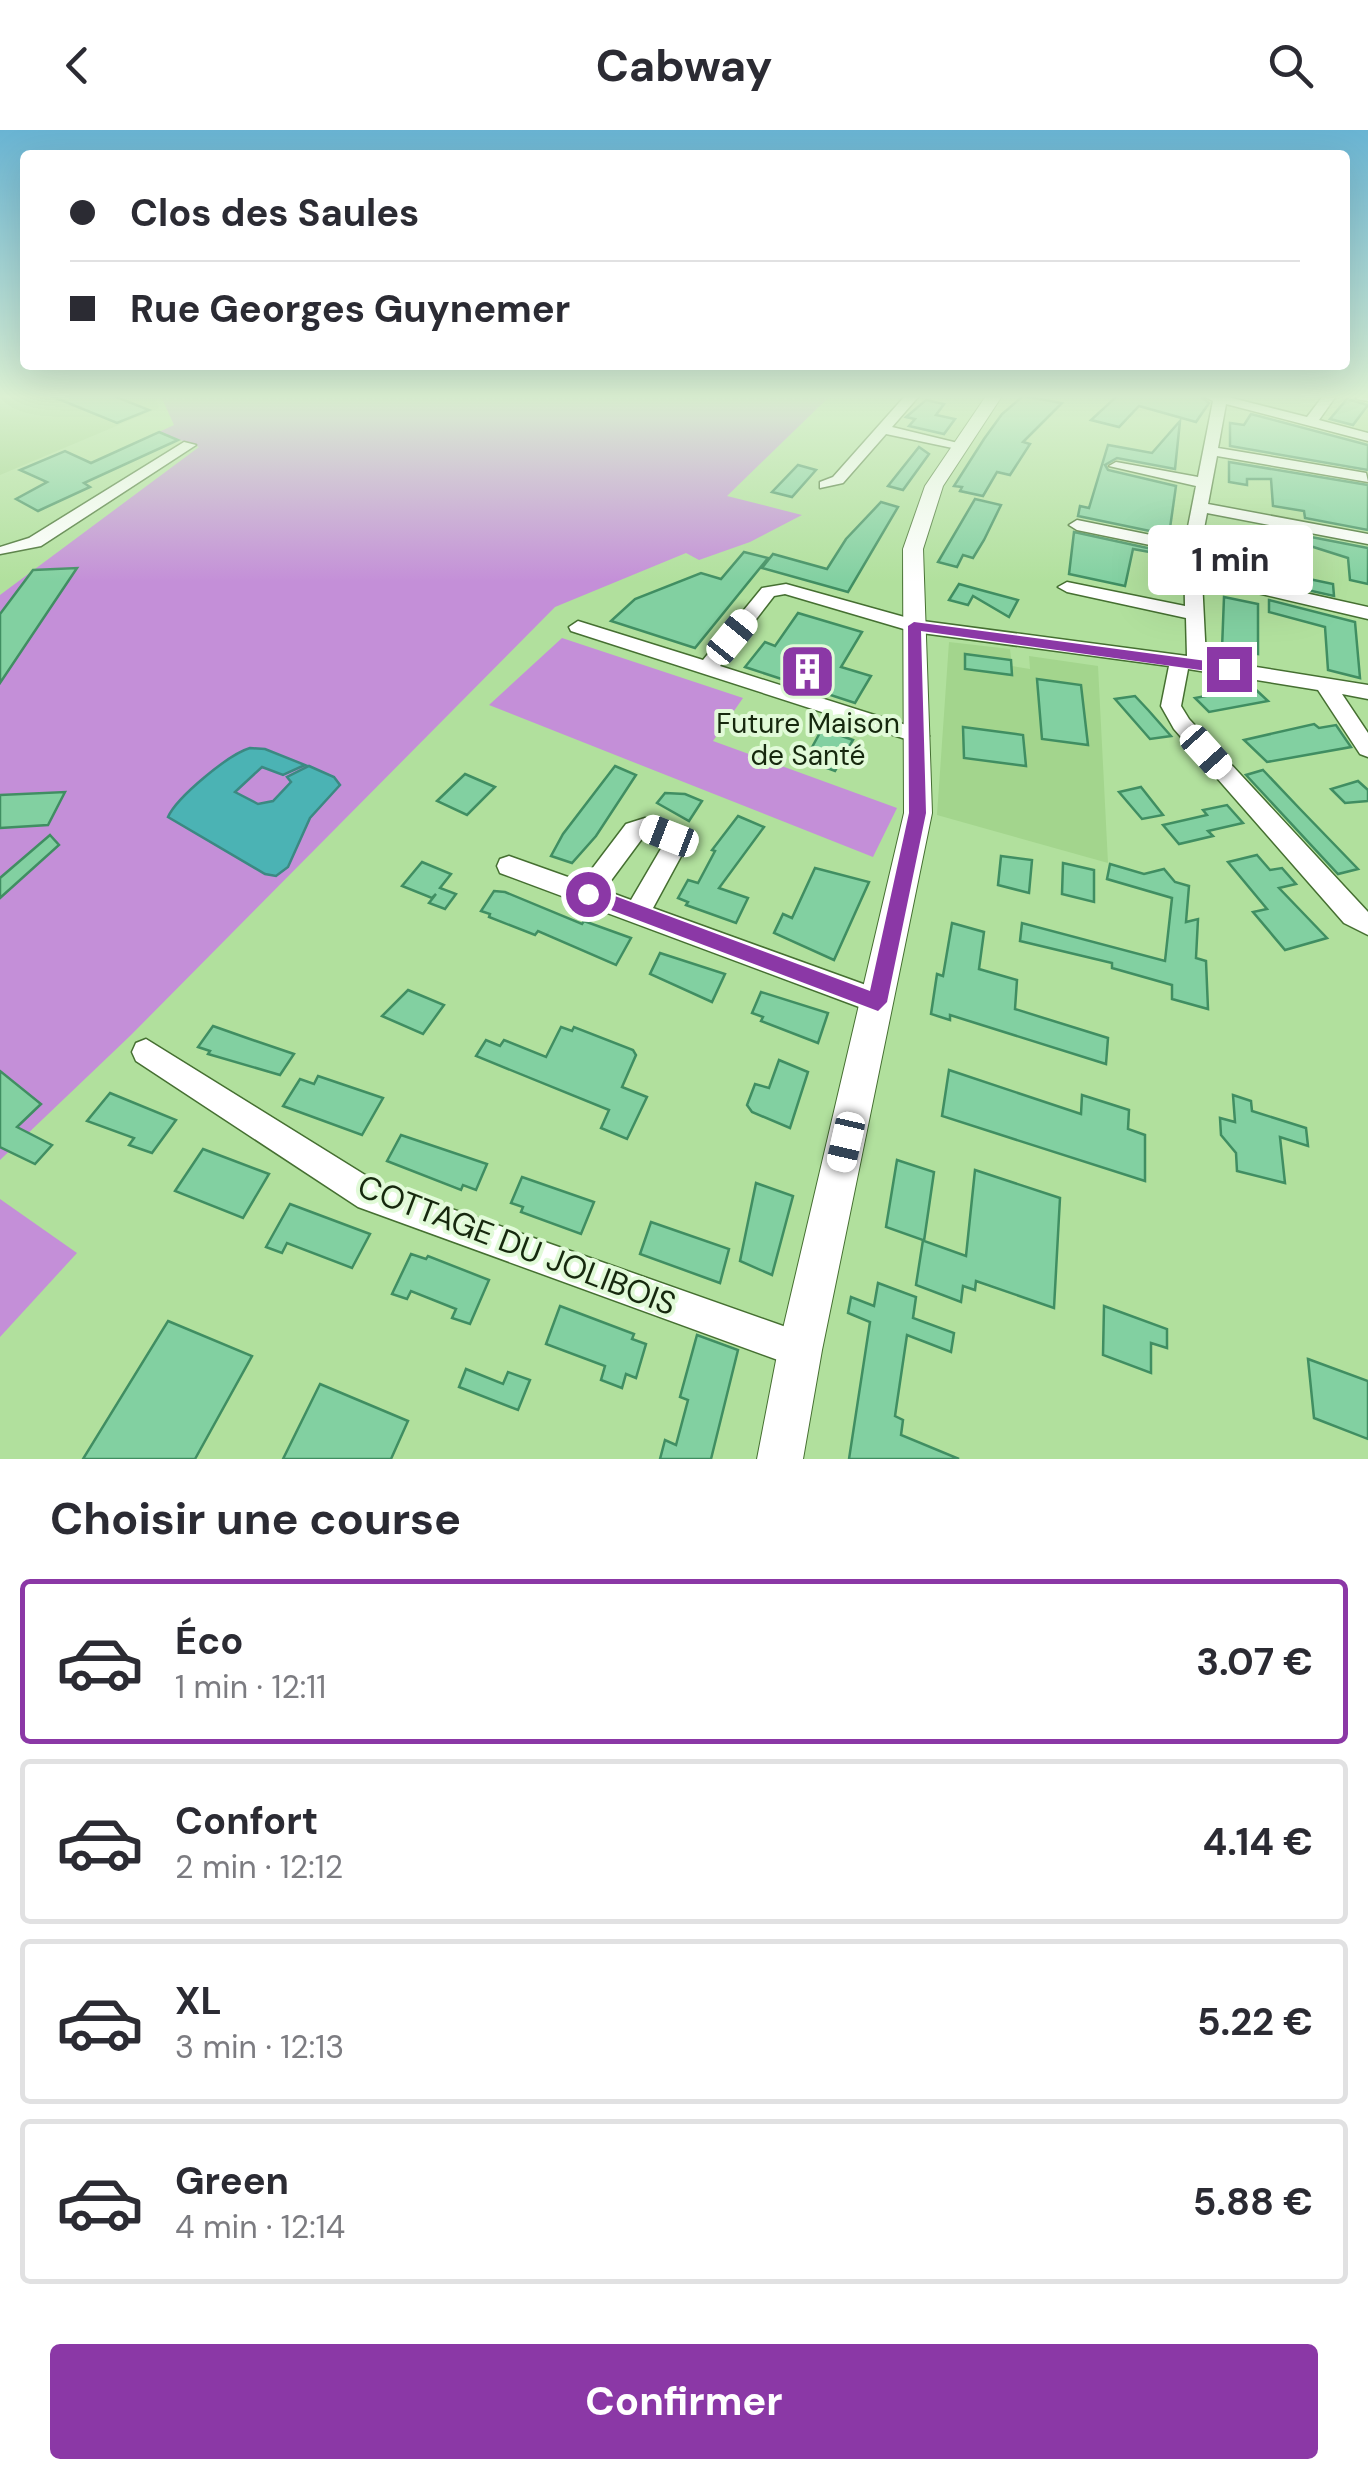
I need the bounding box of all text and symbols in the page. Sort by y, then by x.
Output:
text: Cabway [596,36,772,95]
icon: back [50,38,105,93]
icon: search [1263,38,1318,93]
text: Clos des Saules [130,188,419,238]
text: Rue Georges Guynemer [130,284,570,334]
callout: 1 min [1146,524,1312,594]
text: 1 min [1192,539,1269,581]
car [701,604,763,670]
building icon: Future Maison de Santé [778,642,838,702]
route end [1207,647,1252,692]
place label: Future Maison de Santé [716,705,900,774]
car [1175,720,1237,784]
car [636,811,702,861]
route start [566,872,611,917]
car [825,1109,867,1175]
street label: COTTAGE DU JOLIBOIS [352,1165,682,1325]
text: Choisir une course [50,1489,461,1548]
text: Éco [175,1616,243,1666]
icon: car [55,1617,145,1707]
text: 3.07 € [1196,1637,1313,1687]
text: 1 min · 12:11 [175,1666,326,1708]
text: Confort [175,1796,318,1846]
icon: car [55,1797,145,1887]
text: 4.14 € [1202,1817,1313,1867]
text: 2 min · 12:12 [175,1846,343,1888]
text: XL [175,1976,222,2026]
icon: car [55,1977,145,2067]
text: 5.22 € [1197,1997,1313,2047]
text: 3 min · 12:13 [175,2026,344,2068]
text: Green [175,2156,289,2206]
icon: car [55,2157,145,2247]
text: 5.88 € [1193,2177,1313,2227]
text: 4 min · 12:14 [175,2206,345,2248]
button: Confirmer [50,2344,1318,2459]

